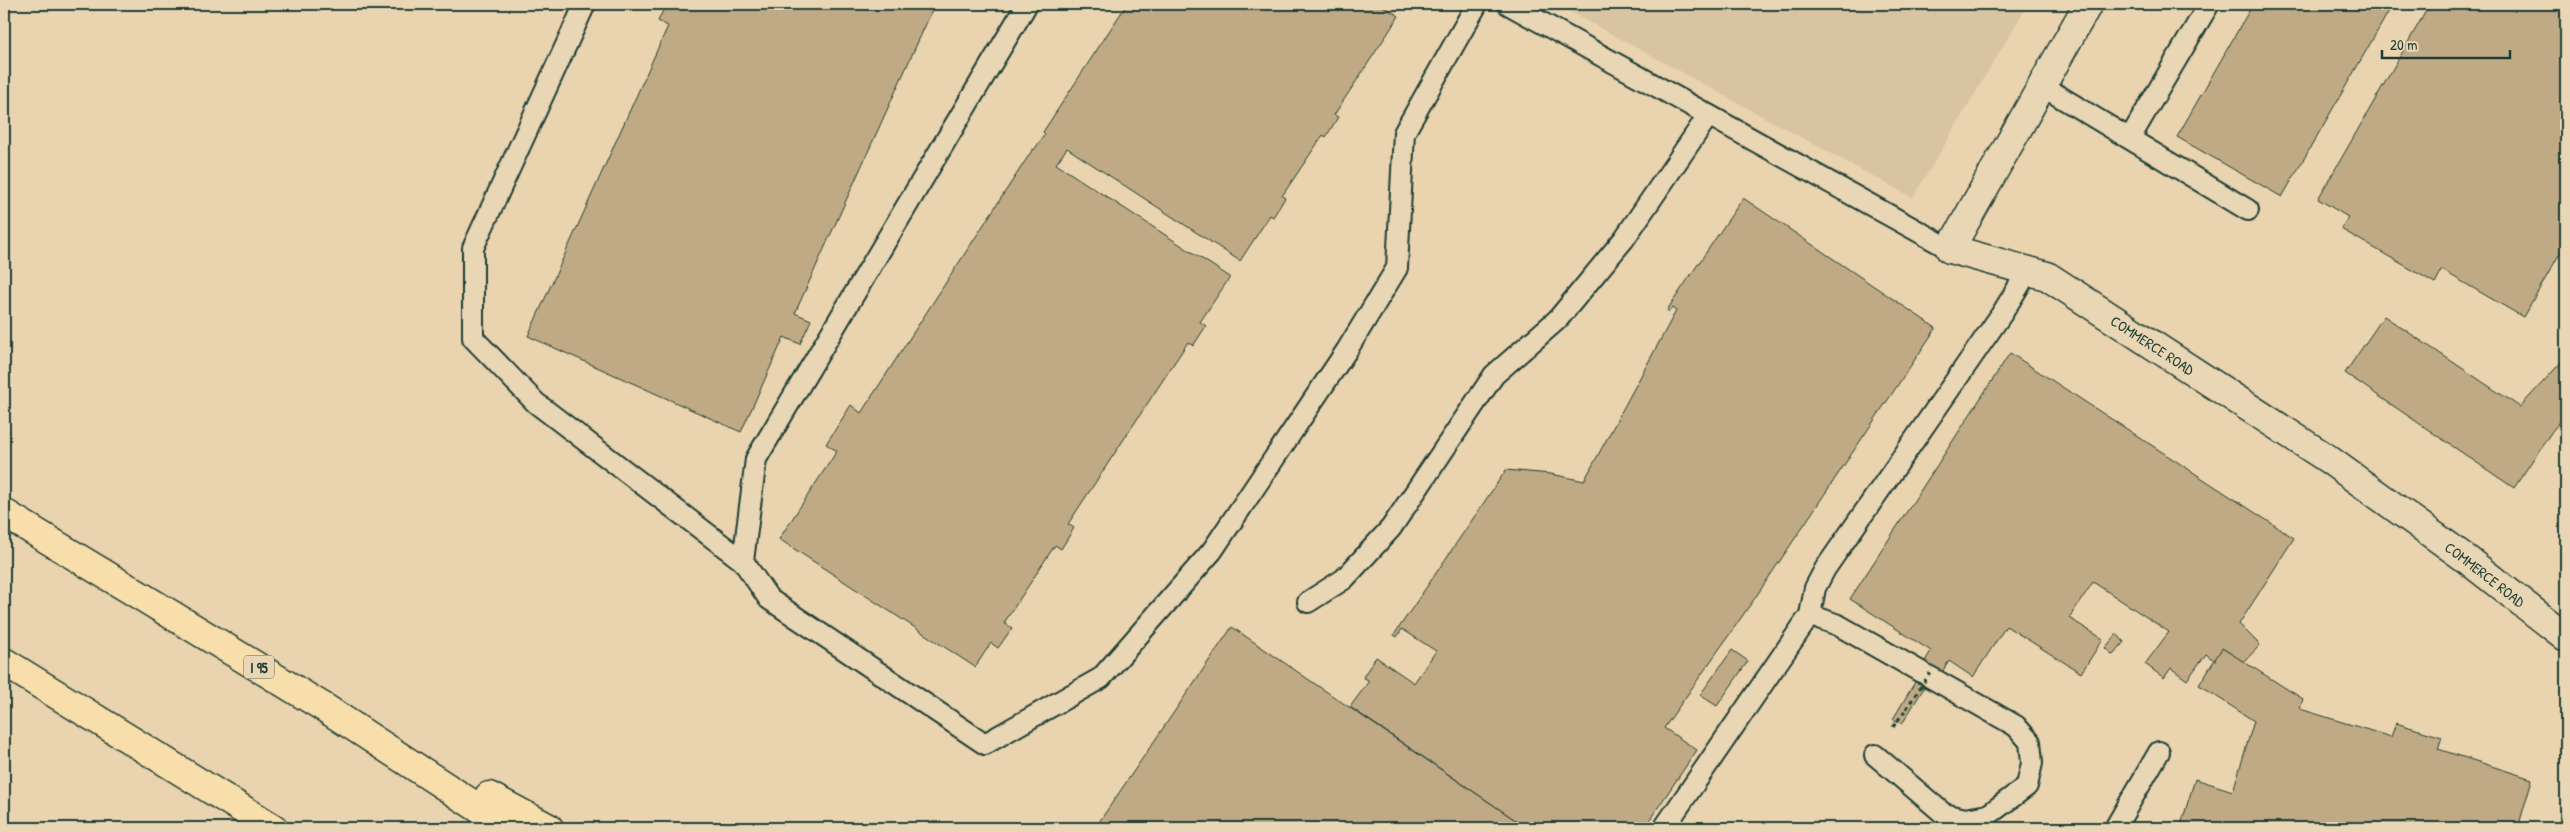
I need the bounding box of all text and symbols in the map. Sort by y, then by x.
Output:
scale bar [2382,28,2510,60]
text: 20 m [2390,34,2417,55]
street label: COMMERCE ROAD [2107,310,2199,380]
street label: COMMERCE ROAD [2441,537,2530,612]
road number: I 95 [244,656,274,679]

